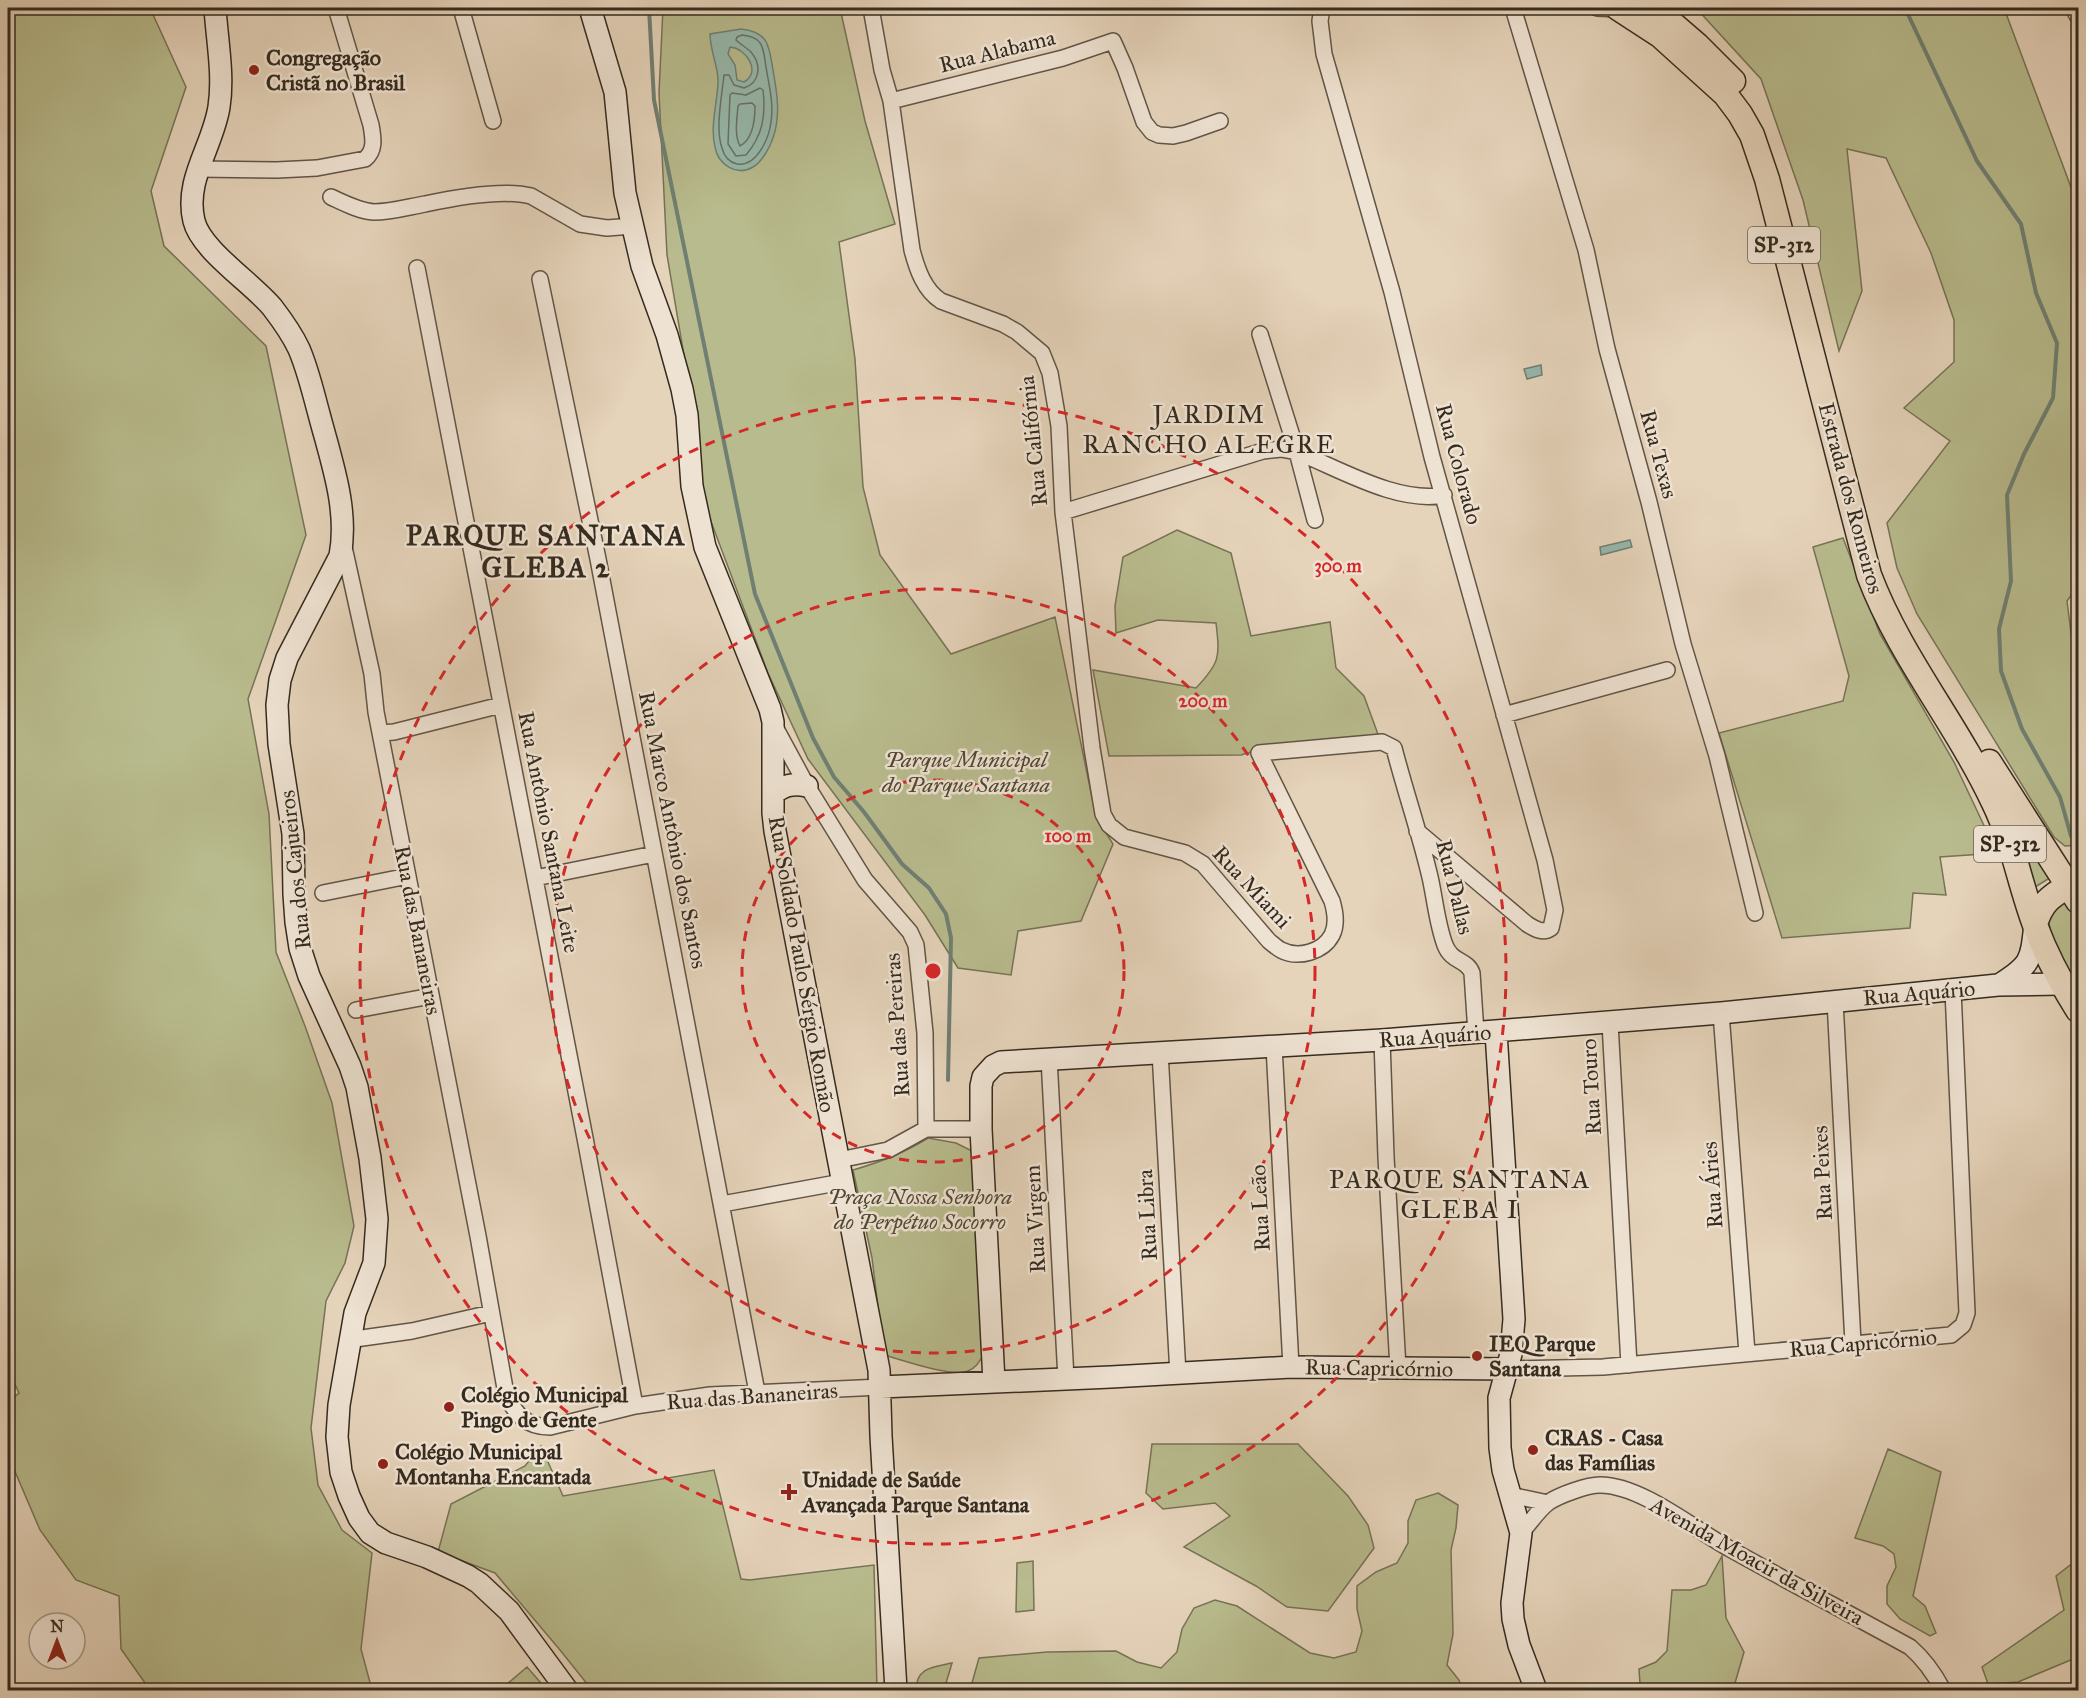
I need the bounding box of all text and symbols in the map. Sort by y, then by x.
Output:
street label: Rua Alabama [936,23,1059,78]
place label: Congregação Cristã no Brasil [266,44,406,96]
marker: Congregação Cristã no Brasil [247,63,261,77]
road number: SP-312 [1748,227,1820,263]
street label: Rua Califórnia [1013,374,1053,508]
district label: JARDIM RANCHO ALEGRE [1082,398,1336,460]
street label: Estrada dos Romeiros [1812,399,1890,597]
street label: Rua Colorado [1430,401,1488,527]
street label: Rua Texas [1634,407,1684,501]
district label: PARQUE SANTANA GLEBA 2 [406,518,686,585]
text: 300 m [1314,555,1362,578]
street label: Rua Marco Antônio dos Santos [633,689,713,971]
text: 200 m [1179,690,1228,712]
street label: Rua Antônio Santana Leite [512,709,586,955]
park label: Parque Municipal do Parque Santana [881,746,1050,798]
street label: Rua dos Cajueiros [273,789,317,951]
street label: Rua Soldado Paulo Sérgio Romão [763,813,841,1115]
text: 100 m [1045,825,1092,847]
road number: SP-312 [1974,826,2046,862]
street label: Rua Dallas [1430,837,1480,937]
street label: Rua Miami [1207,840,1297,934]
street label: Rua das Bananeiras [388,843,448,1017]
street label: Rua das Pereiras [879,952,915,1098]
centre of rings [923,961,943,981]
street label: Rua Aquário [1862,975,1976,1011]
street label: Rua Aquário [1378,1019,1492,1053]
street label: Rua Touro [1575,1038,1607,1136]
street label: Rua Peixes [1806,1125,1838,1221]
street label: Rua Áries [1695,1141,1729,1229]
district label: PARQUE SANTANA GLEBA I [1329,1163,1591,1225]
street label: Rua Virgem [1019,1164,1051,1274]
street label: Rua Leão [1244,1164,1276,1252]
street label: Rua Libra [1131,1168,1163,1261]
park label: Praça Nossa Senhora do Perpétuo Socorro [828,1183,1012,1235]
street label: Rua Capricórnio [1788,1323,1938,1363]
place label: IEQ Parque Santana [1489,1330,1596,1382]
marker: IEQ Parque Santana [1470,1349,1484,1363]
street label: Rua Capricórnio [1305,1353,1453,1383]
street label: Rua das Bananeiras [665,1377,839,1415]
place label: Colégio Municipal Pingo de Gente [461,1381,629,1433]
marker: Colégio Municipal Pingo de Gente [442,1400,456,1414]
place label: CRAS - Casa das Famílias [1545,1424,1664,1476]
place label: Colégio Municipal Montanha Encantada [395,1438,592,1490]
marker: CRAS - Casa das Famílias [1526,1443,1540,1457]
marker: Colégio Municipal Montanha Encantada [376,1457,390,1471]
place label: Unidade de Saúde Avançada Parque Santana [800,1466,1030,1518]
marker: Unidade de Saúde Avançada Parque Santana [780,1483,798,1501]
street label: Avenida Moacir da Silveira [1645,1491,1869,1631]
north arrow [27,1611,87,1671]
text: N [50,1617,64,1636]

